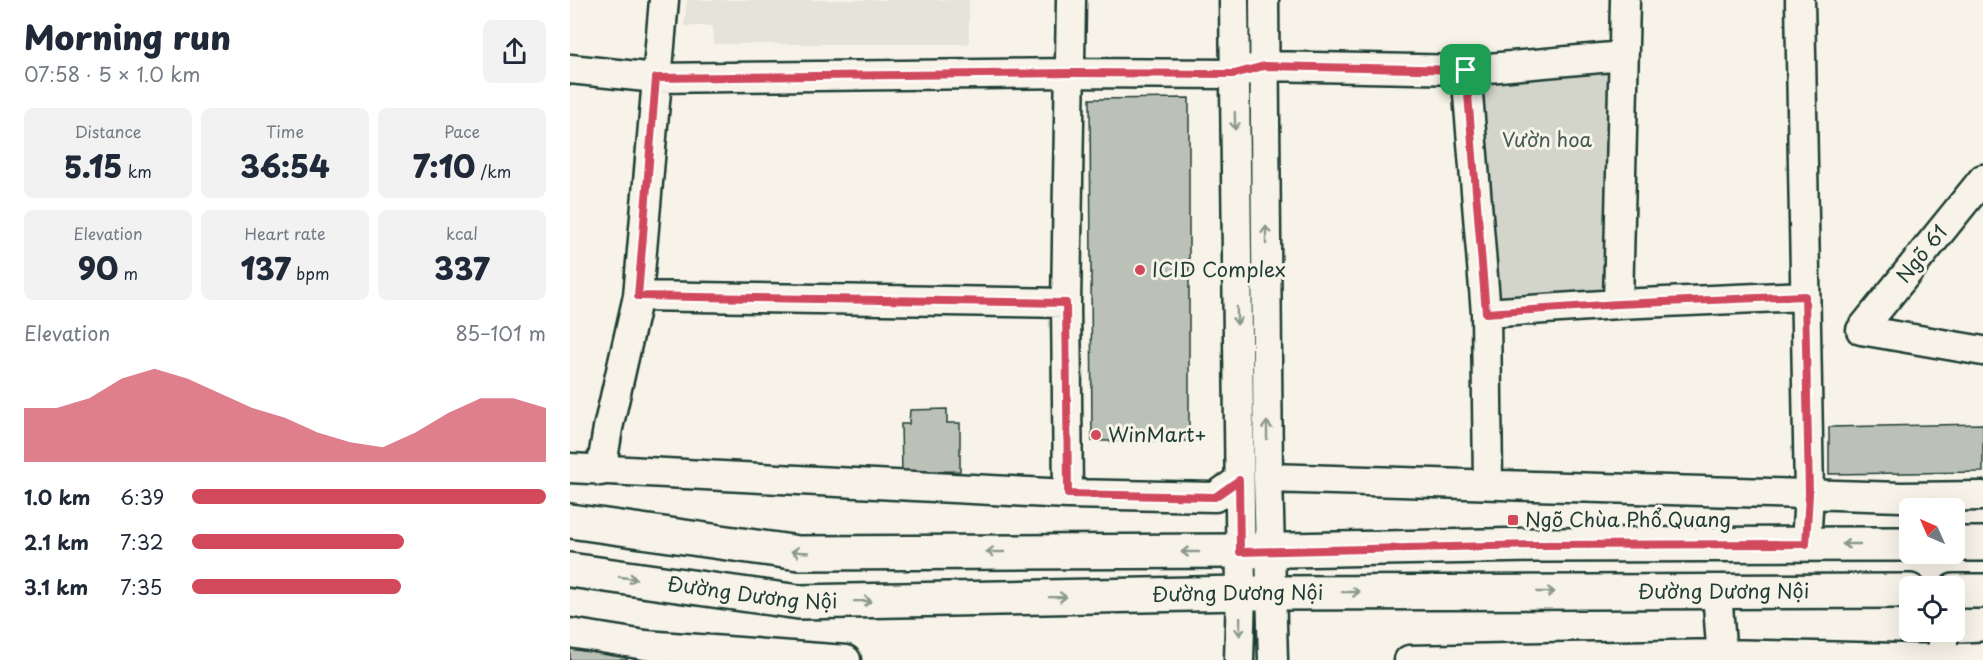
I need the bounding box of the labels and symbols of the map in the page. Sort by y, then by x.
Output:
pin [1440,44,1491,95]
one-way arrow [1229,111,1241,131]
park label: Vườn hoa [1502,124,1592,154]
street label: Ngõ 61 [1888,218,1954,289]
one-way arrow [1260,225,1271,245]
place label: ICID Complex [1152,254,1286,284]
marker: ICID Complex [1133,263,1147,277]
one-way arrow [1231,306,1243,326]
place label: WinMart+ [1108,419,1207,449]
one-way arrow [1261,420,1273,440]
marker: WinMart+ [1089,428,1103,442]
north arrow [1899,498,1965,564]
place label: Ngõ Chùa Phổ Quang [1525,504,1731,534]
marker: Ngõ Chùa Phổ Quang [1506,513,1520,527]
one-way arrow [1842,538,1862,550]
one-way arrow [791,546,811,557]
one-way arrow [986,546,1006,558]
one-way arrow [1181,546,1201,558]
street label: Đường Dương Nội [666,568,838,616]
one-way arrow [618,572,637,583]
street label: Đường Dương Nội [1638,575,1809,606]
street label: Đường Dương Nội [1152,577,1323,609]
one-way arrow [1340,586,1360,598]
one-way arrow [1535,586,1555,598]
one-way arrow [1048,591,1068,603]
one-way arrow [853,595,873,607]
one-way arrow [1234,616,1246,636]

